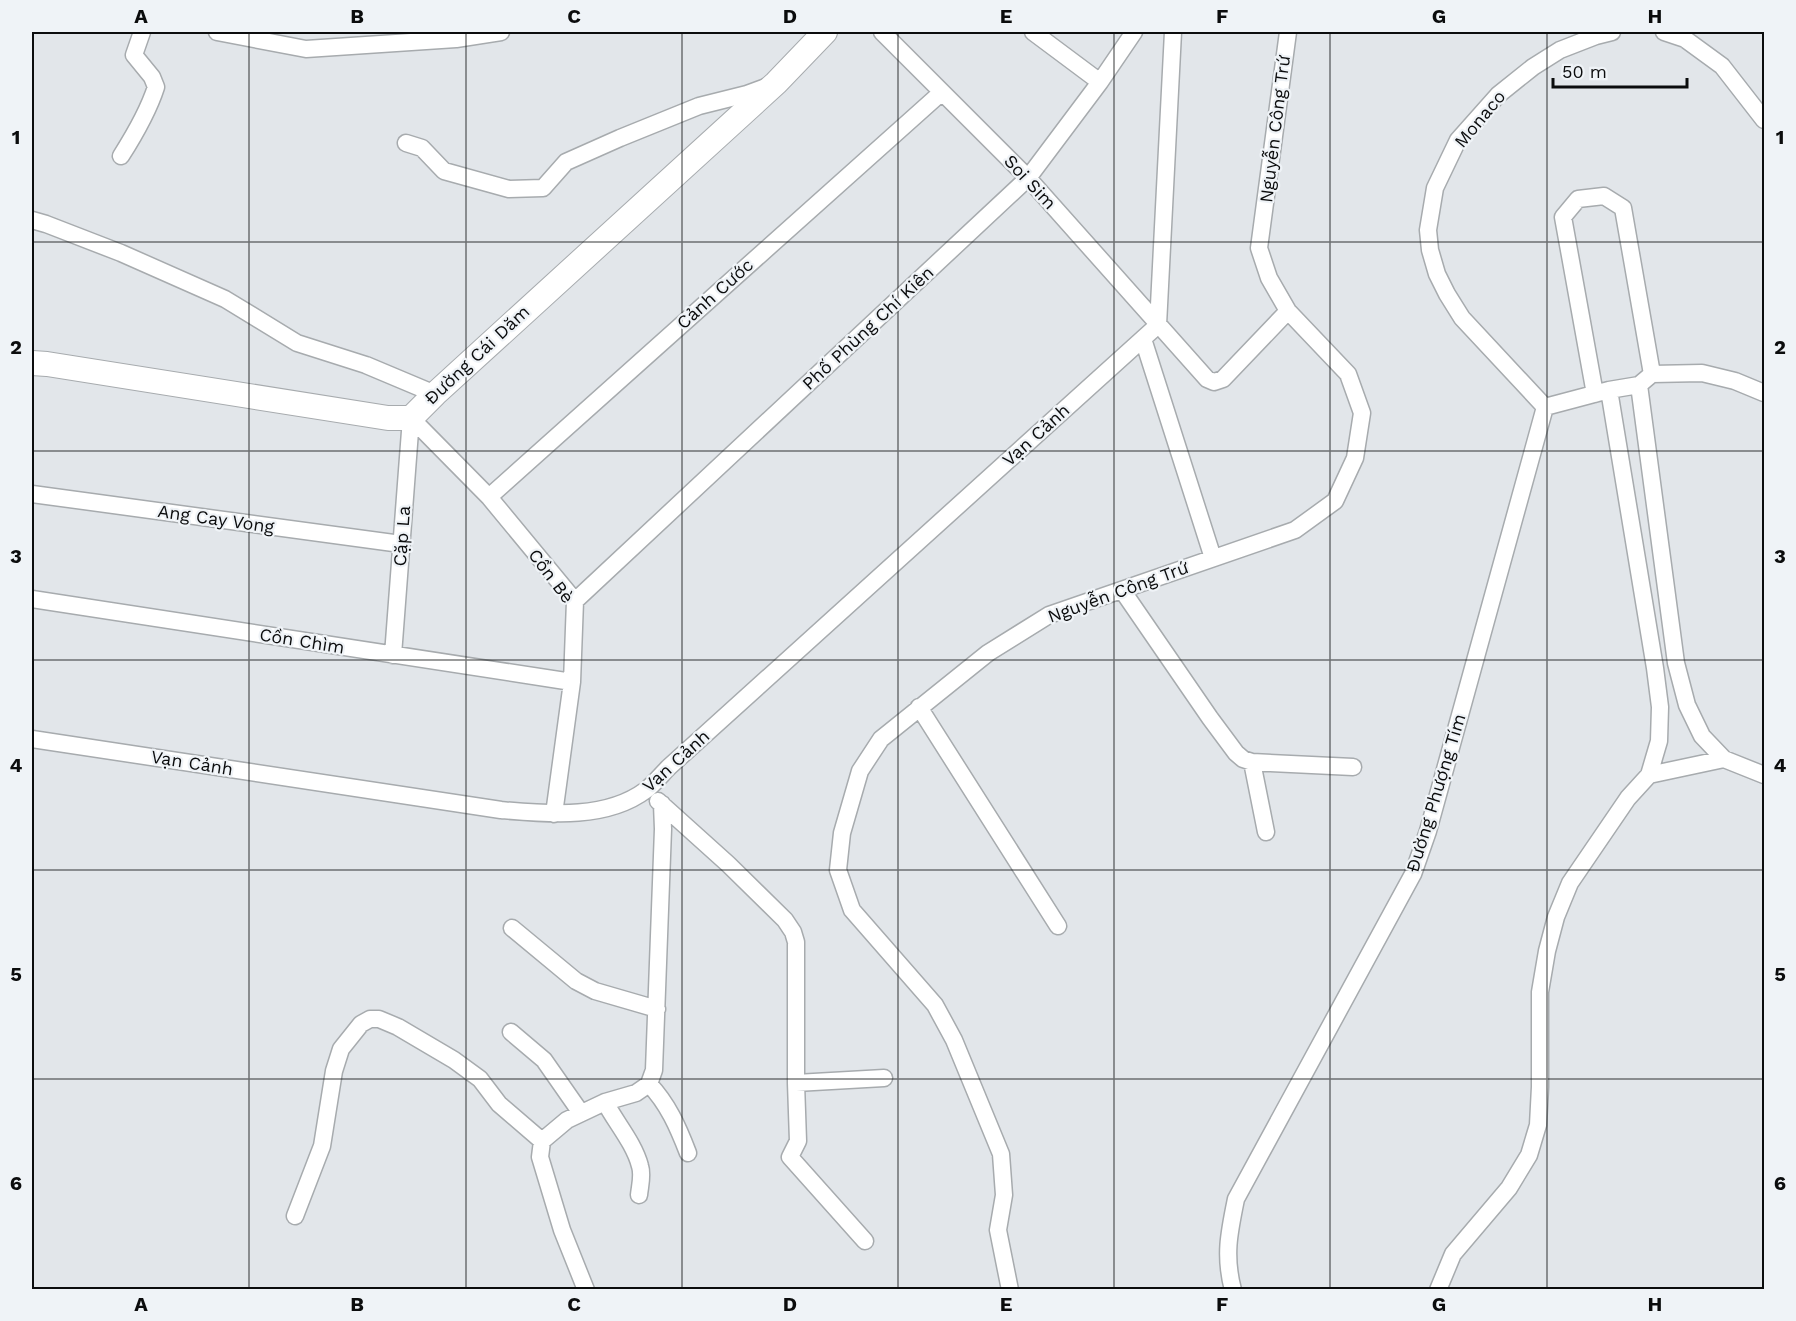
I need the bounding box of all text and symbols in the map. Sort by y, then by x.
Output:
text: A [134,4,148,28]
text: B [350,4,364,28]
text: C [567,4,581,28]
text: D [783,4,797,28]
text: E [1000,4,1012,28]
text: F [1216,4,1228,28]
text: G [1432,4,1446,28]
text: H [1648,4,1662,28]
scale bar [1553,51,1686,89]
street label: Nguyễn Công Trứ [1255,53,1294,204]
text: 50 m [1562,61,1607,82]
street label: Monaco [1450,86,1510,152]
text: 1 [12,125,20,149]
text: 1 [1776,125,1784,149]
street label: Soi Sim [1000,150,1061,213]
street label: Cảnh Cước [672,254,757,333]
street label: Phố Phùng Chí Kiên [798,261,938,394]
street label: Đường Cái Dăm [420,301,533,409]
text: 2 [10,335,22,359]
text: 2 [1774,335,1786,359]
street label: Vạn Cảnh [998,399,1073,470]
street label: Ang Cay Vong [156,500,276,537]
street label: Cặp La [389,505,414,567]
text: 3 [10,544,22,568]
street label: Cồn Bè [524,544,579,607]
text: 3 [1774,544,1786,568]
street label: Nguyễn Công Trứ [1045,556,1192,627]
street label: Cồn Chìm [258,623,346,658]
street label: Đường Phượng Tím [1401,711,1470,875]
street label: Vạn Cảnh [638,725,713,796]
street label: Vạn Cảnh [150,746,235,779]
text: 4 [10,753,23,777]
text: 4 [1774,753,1787,777]
text: 5 [10,962,22,986]
text: 5 [1774,962,1786,986]
text: 6 [10,1171,22,1195]
text: 6 [1774,1171,1786,1195]
text: A [134,1292,148,1316]
text: B [350,1292,364,1316]
text: C [567,1292,581,1316]
text: D [783,1292,797,1316]
text: E [1000,1292,1012,1316]
text: F [1216,1292,1228,1316]
text: G [1432,1292,1446,1316]
text: H [1648,1292,1662,1316]

